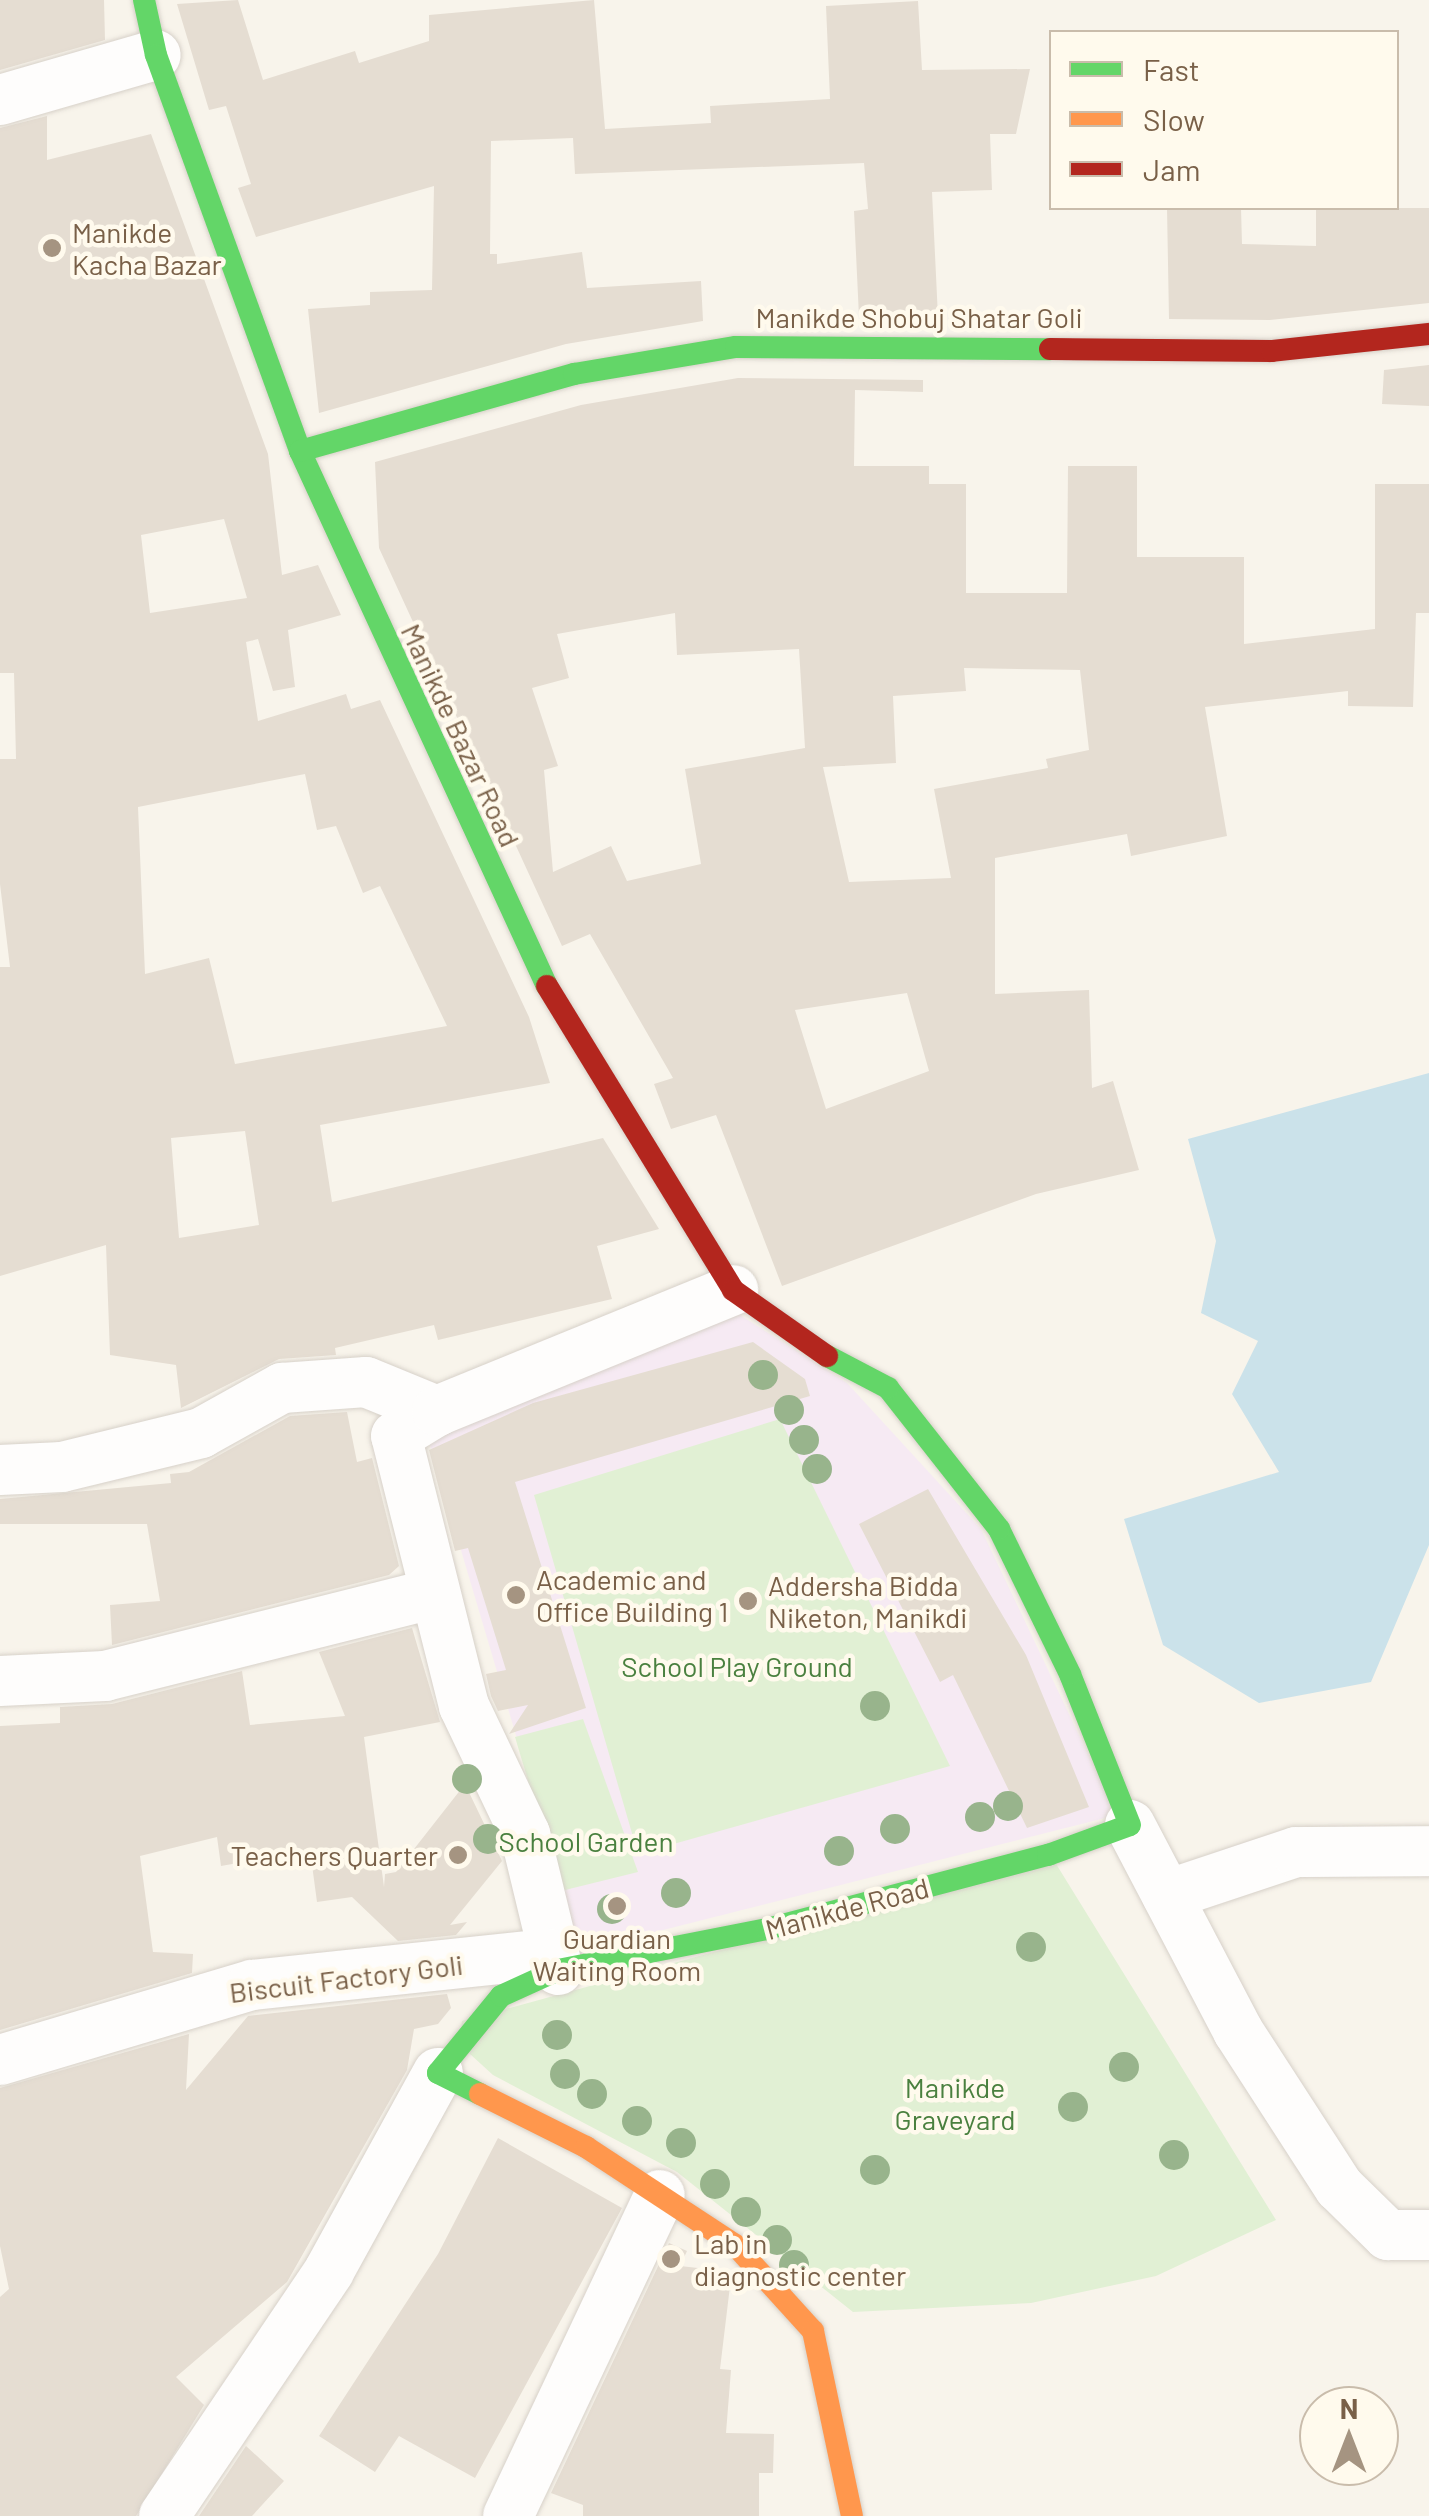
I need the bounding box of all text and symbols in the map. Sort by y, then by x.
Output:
legend [1049,30,1399,210]
text: Fast [1143,51,1200,87]
text: Slow [1143,101,1205,137]
text: Jam [1143,151,1200,187]
place label: Manikde Kacha Bazar [72,215,222,281]
marker: Manikde Kacha Bazar [41,237,63,259]
street label: Manikde Shobuj Shatar Goli [755,300,1083,334]
street label: Manikde Bazar Road [395,618,527,852]
place label: Academic and Office Building 1 [536,1562,728,1628]
place label: Addersha Bidda Niketon, Manikdi [768,1568,967,1634]
marker: Academic and Office Building 1 [505,1584,527,1606]
marker: Addersha Bidda Niketon, Manikdi [737,1590,759,1612]
park label: School Play Ground [621,1649,853,1683]
park label: School Garden [499,1824,673,1858]
place label: Teachers Quarter [230,1838,438,1872]
marker: Teachers Quarter [447,1844,469,1866]
street label: Manikde Road [762,1870,932,1946]
marker: Guardian Waiting Room [606,1895,628,1917]
place label: Guardian Waiting Room [533,1921,701,1987]
street label: Biscuit Factory Goli [227,1947,465,2009]
park label: Manikde Graveyard [894,2070,1016,2136]
place label: Lab in diagnostic center [694,2226,906,2292]
marker: Lab in diagnostic center [658,2246,684,2272]
north arrow [1299,2386,1399,2486]
text: N [1340,2391,1358,2425]

